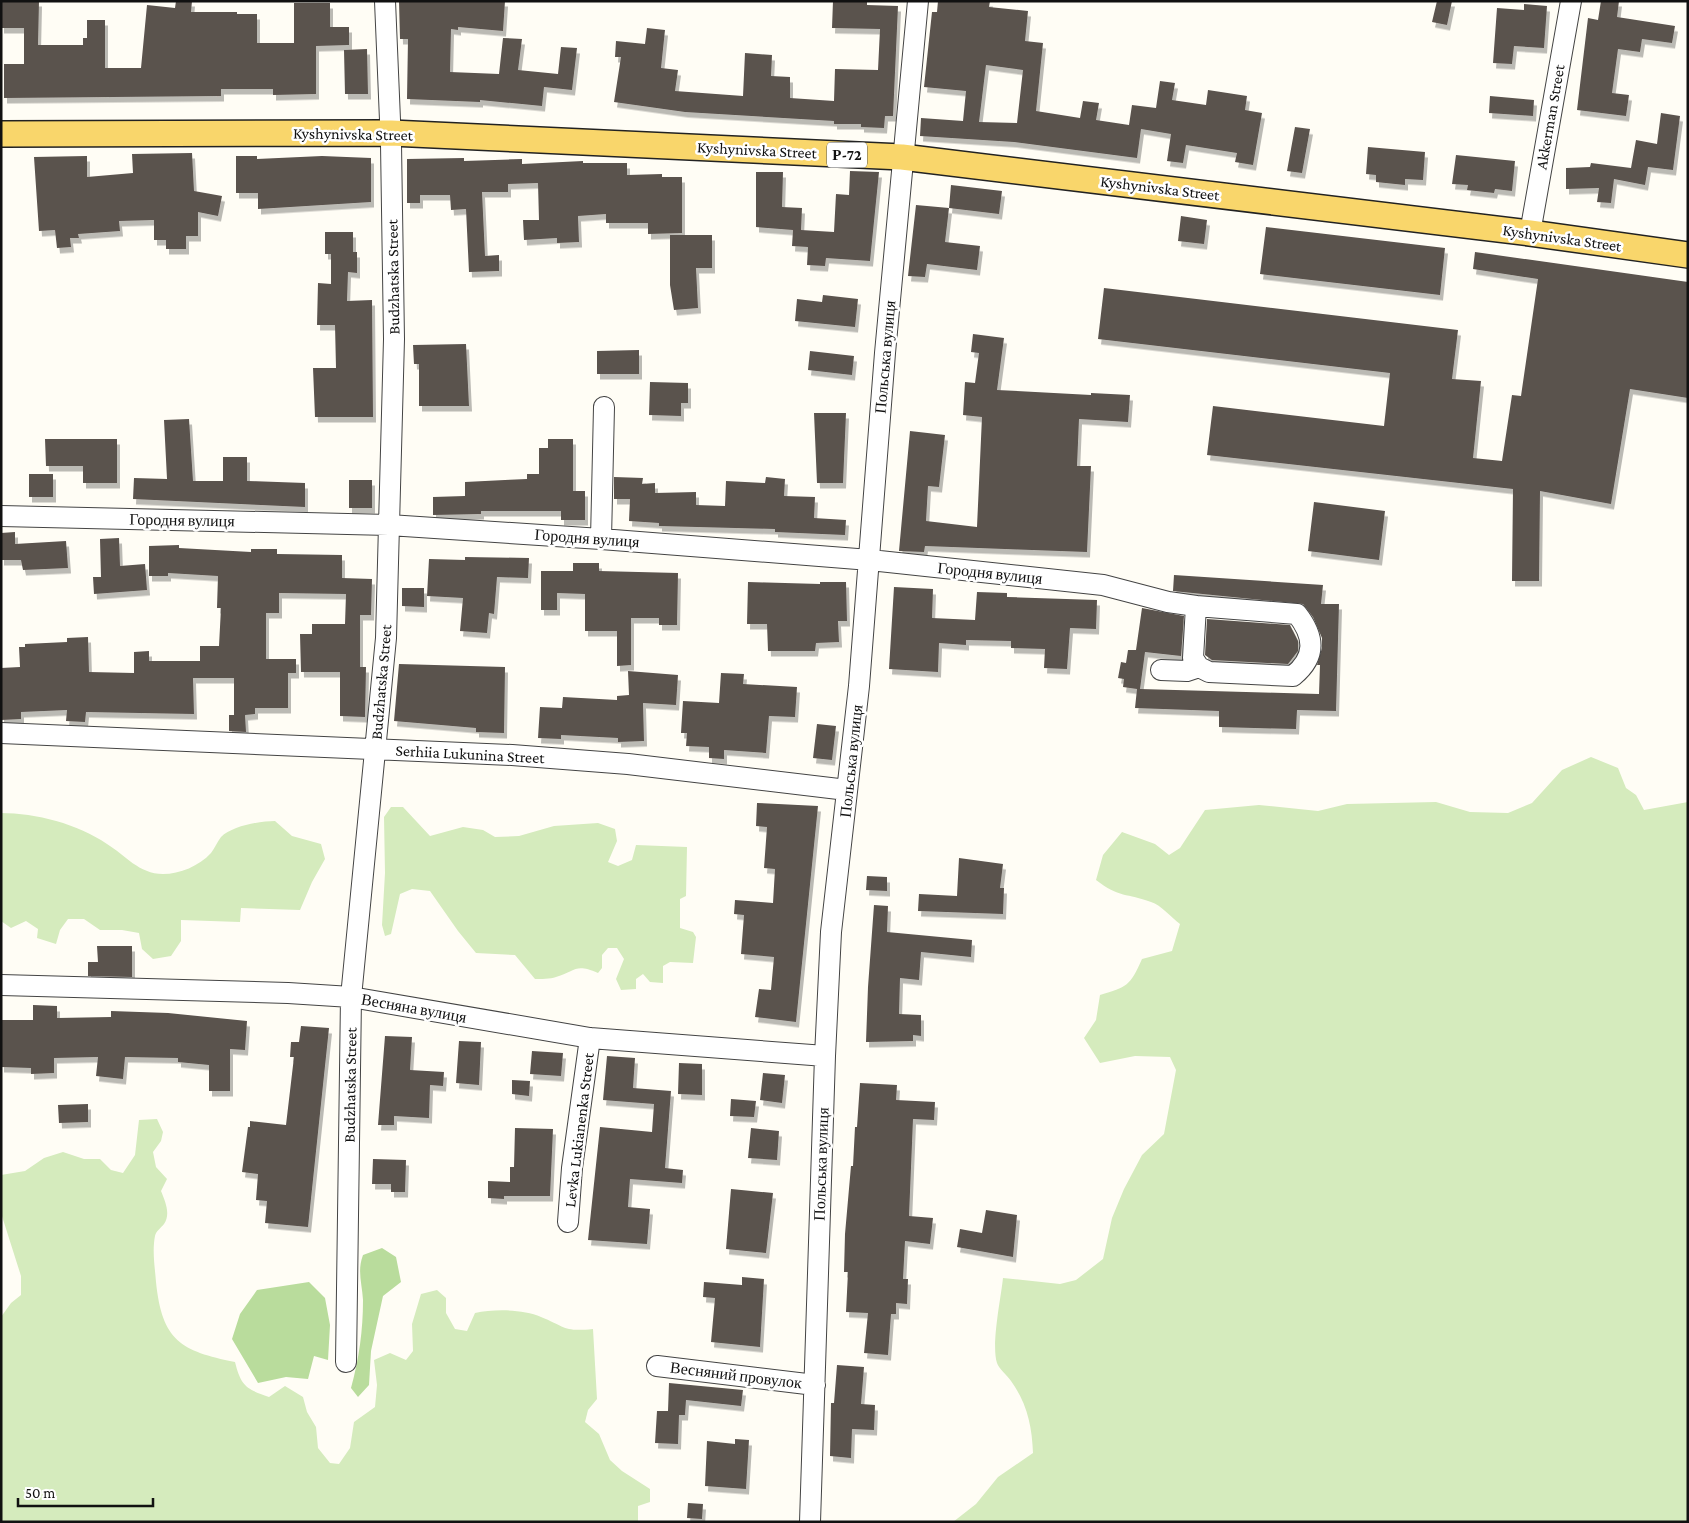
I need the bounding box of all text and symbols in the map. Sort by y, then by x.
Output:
street label: Akkerman Street [1532,62,1568,171]
street label: Kyshynivska Street [293,124,414,145]
street label: Kyshynivska Street [697,138,818,163]
road number: Р-72 [827,142,867,168]
street label: Kyshynivska Street [1099,172,1221,205]
street label: Budzhatska Street [383,219,403,335]
street label: Kyshynivska Street [1501,221,1623,256]
street label: Польська вулиця [872,299,899,414]
street label: Городня вулиця [129,511,235,530]
street label: Городня вулиця [534,526,641,551]
street label: Городня вулиця [937,559,1044,588]
street label: Budzhatska Street [368,623,395,740]
street label: Польська вулиця [837,703,866,818]
street label: Serhiia Lukunina Street [395,742,546,766]
street label: Весняна вулиця [360,990,469,1027]
street label: Budzhatska Street [340,1027,360,1143]
street label: Levka Lukianenka Street [561,1051,597,1208]
street label: Польська вулиця [811,1106,832,1221]
street label: Весняний провулок [669,1358,803,1393]
scale bar [18,1476,152,1508]
text: 50 m [25,1485,55,1501]

